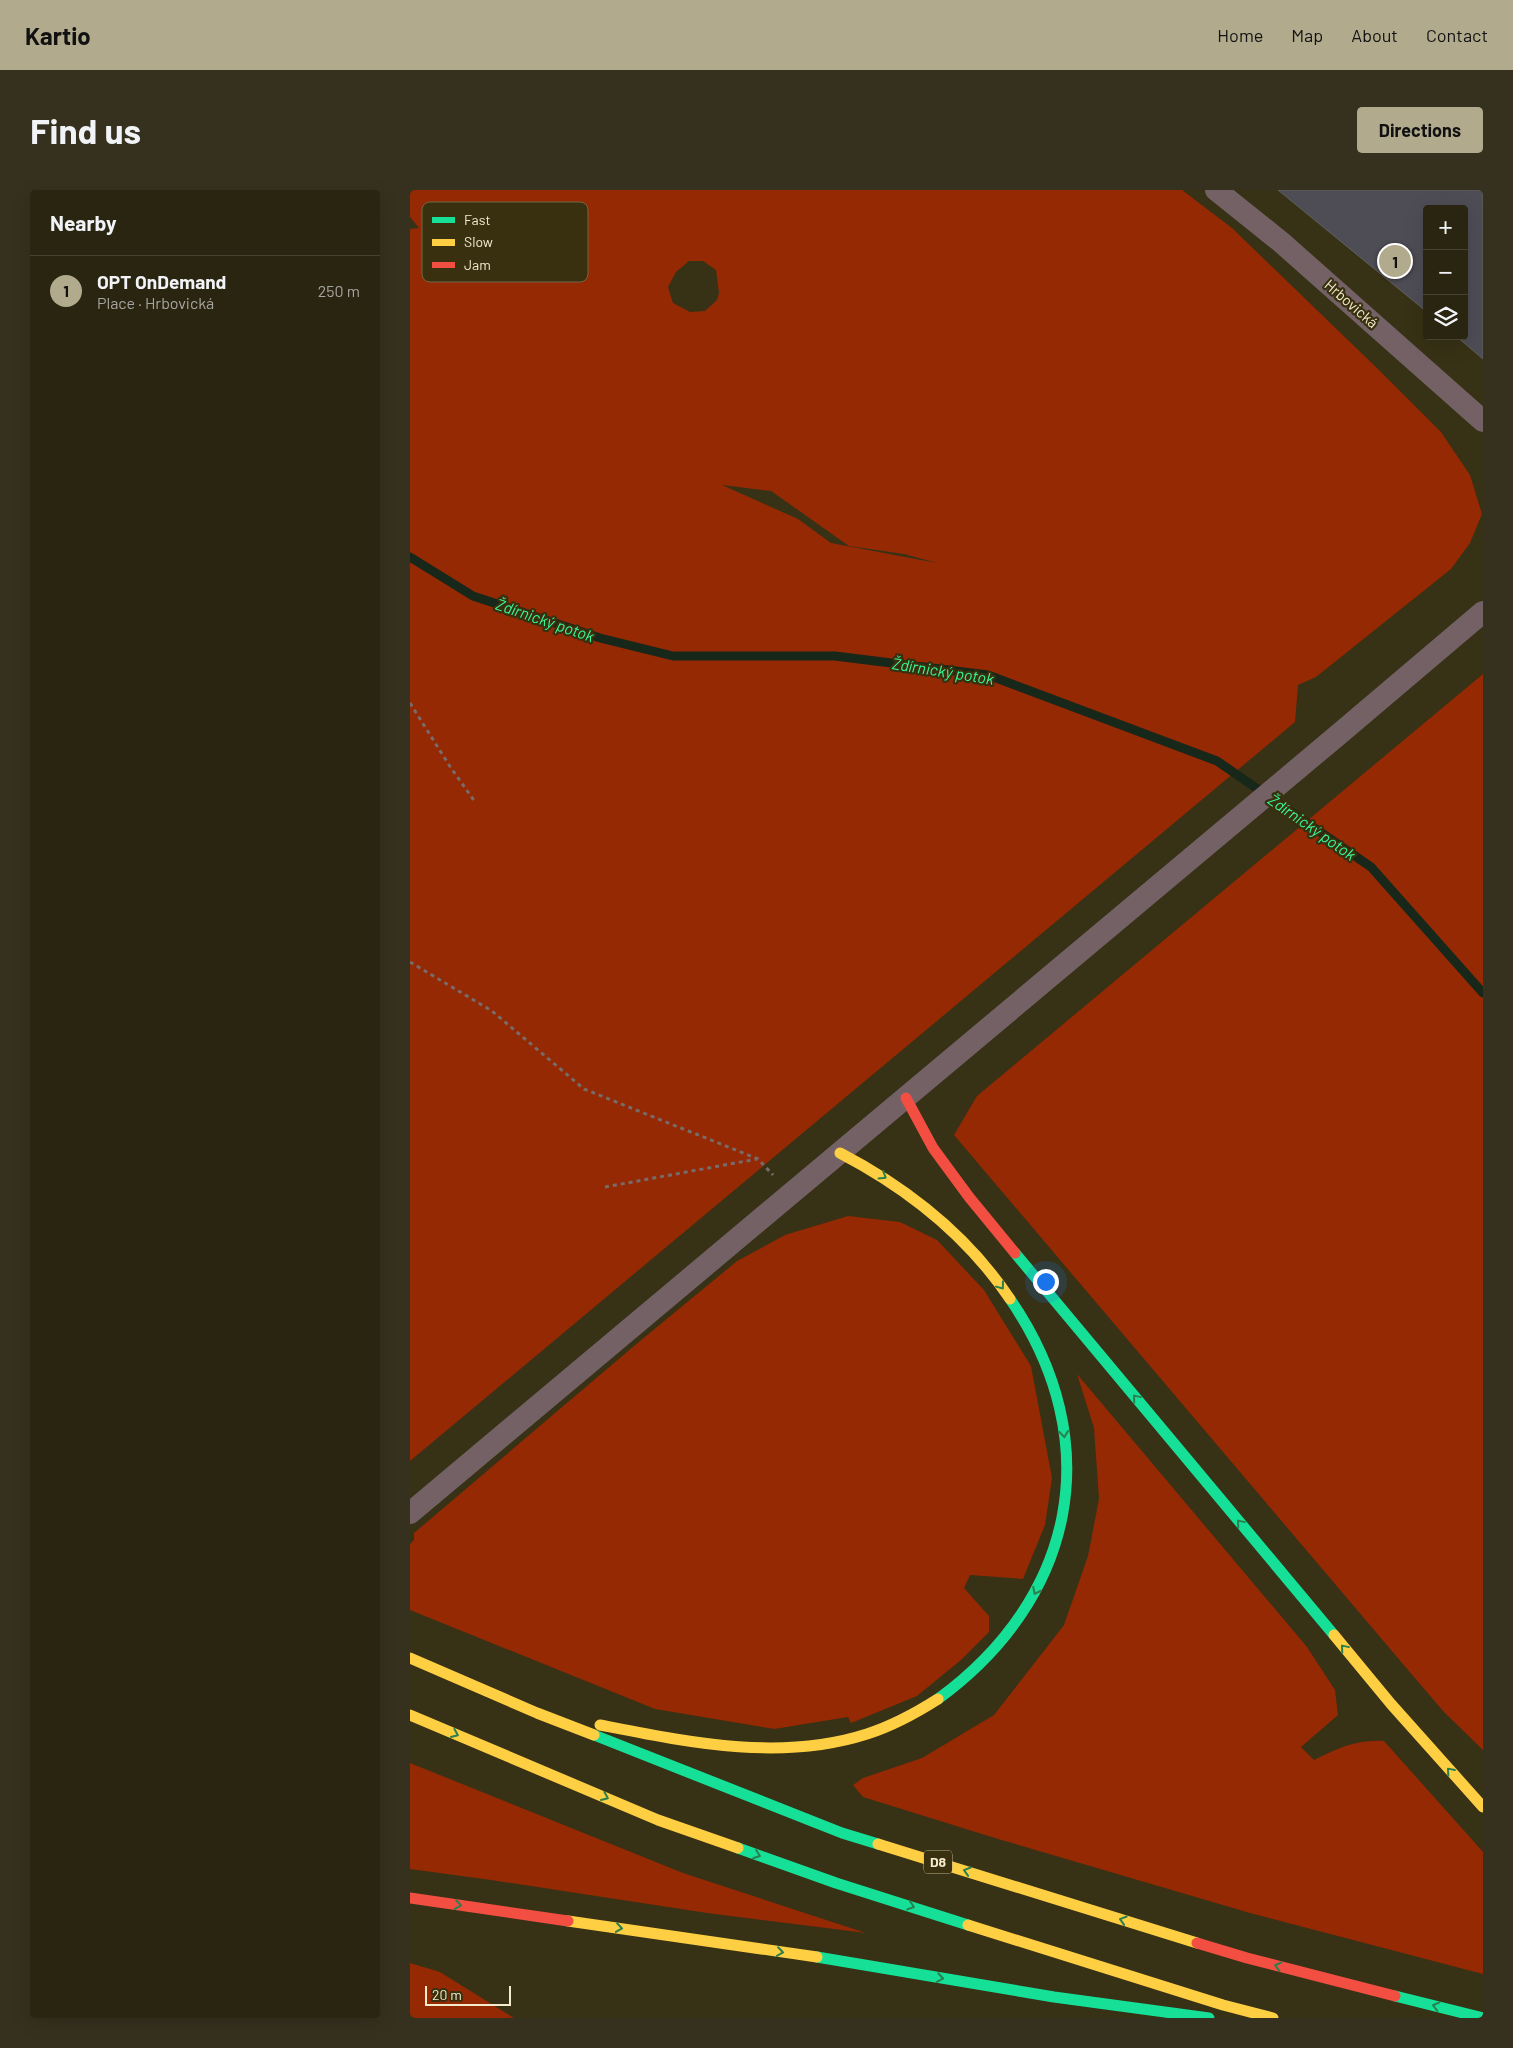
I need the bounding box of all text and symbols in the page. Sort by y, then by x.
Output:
text: Kartio [25,21,91,50]
text: Home [1217,24,1263,46]
text: Map [1291,24,1323,46]
text: About [1351,24,1398,46]
text: Contact [1426,24,1488,46]
button: Directions [1357,107,1483,153]
text: Find us [30,109,141,151]
legend [422,202,588,282]
map controls [1423,205,1468,340]
button: + [1423,205,1468,250]
text: Nearby [50,210,116,235]
text: Fast [464,211,490,228]
text: Slow [464,233,493,250]
pin: 1 [1379,242,1411,280]
button: − [1423,250,1468,295]
text: Jam [464,256,491,273]
text: OPT OnDemand [97,270,226,293]
street label: Hrbovická [1321,275,1382,331]
text: 1 [63,281,69,300]
text: 250 m [318,281,360,300]
text: Place · Hrbovická [97,293,214,312]
button: layers [1423,295,1468,340]
water label: Ždírnický potok [493,594,597,645]
water label: Ždírnický potok [891,653,996,688]
water label: Ždírnický potok [1265,789,1360,864]
one-way arrow [877,1170,886,1179]
your location [1033,1269,1059,1295]
one-way arrow [995,1280,1004,1290]
one-way arrow [1134,1395,1142,1404]
one-way arrow [1058,1430,1069,1438]
one-way arrow [1238,1520,1246,1529]
one-way arrow [1032,1585,1042,1594]
one-way arrow [1342,1645,1350,1654]
one-way arrow [450,1728,459,1739]
one-way arrow [1447,1768,1456,1777]
one-way arrow [600,1791,609,1802]
one-way arrow [752,1849,760,1859]
road number: D8 [924,1850,952,1874]
one-way arrow [964,1867,972,1877]
one-way arrow [454,1899,463,1909]
one-way arrow [906,1901,914,1911]
one-way arrow [1119,1915,1127,1925]
one-way arrow [615,1922,623,1932]
one-way arrow [775,1946,784,1956]
one-way arrow [1274,1961,1283,1972]
one-way arrow [936,1972,945,1982]
scale bar [425,1983,511,2006]
text: 20 m [432,1986,462,2003]
one-way arrow [1431,2001,1440,2012]

